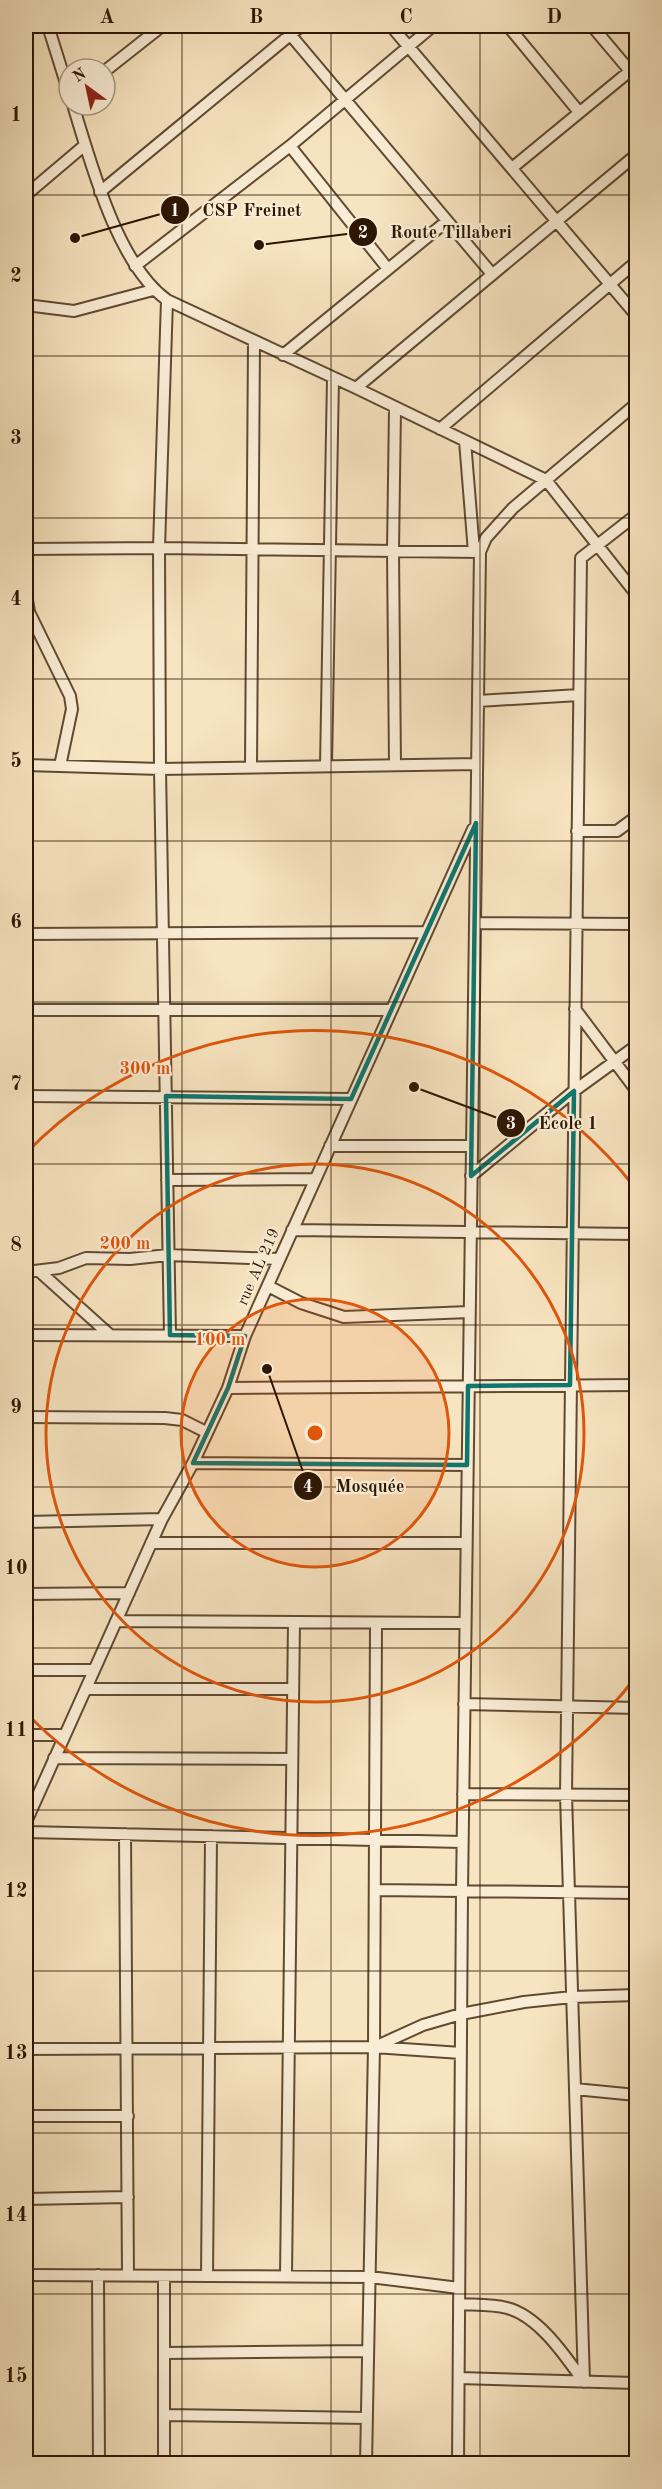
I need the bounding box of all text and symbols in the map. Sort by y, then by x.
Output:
text: A [99,8,115,28]
text: B [249,8,263,28]
text: C [399,8,413,28]
text: D [546,8,562,28]
north arrow [57,57,117,117]
text: N [70,66,90,86]
text: 1 [10,106,22,126]
callout: CSP Freinet [160,192,314,228]
text: 1 [170,202,180,220]
text: CSP Freinet [202,202,302,220]
callout: Route Tillaberi [348,214,524,250]
text: 2 [358,224,368,242]
text: Route Tillaberi [390,224,512,242]
text: 2 [10,267,22,287]
text: 3 [10,429,22,449]
text: 4 [10,590,22,610]
text: 5 [10,751,22,772]
text: 6 [10,913,22,933]
text: 300 m [120,1060,170,1078]
text: 7 [10,1075,22,1095]
callout: École 1 [496,1105,610,1141]
text: École 1 [538,1111,598,1133]
text: 3 [506,1115,516,1133]
street label: rue AL 219 [235,1226,283,1308]
text: 200 m [100,1235,150,1253]
text: 8 [10,1236,22,1256]
text: 100 m [195,1331,245,1349]
text: 9 [10,1398,22,1418]
centre of rings [305,1423,325,1443]
callout: Mosquée [293,1468,416,1504]
text: 4 [303,1478,313,1496]
text: Mosquée [335,1478,405,1496]
text: 10 [4,1559,28,1579]
text: 11 [4,1721,28,1741]
text: 12 [4,1882,28,1902]
text: 13 [4,2044,28,2064]
text: 14 [4,2206,28,2226]
text: 15 [4,2366,28,2387]

